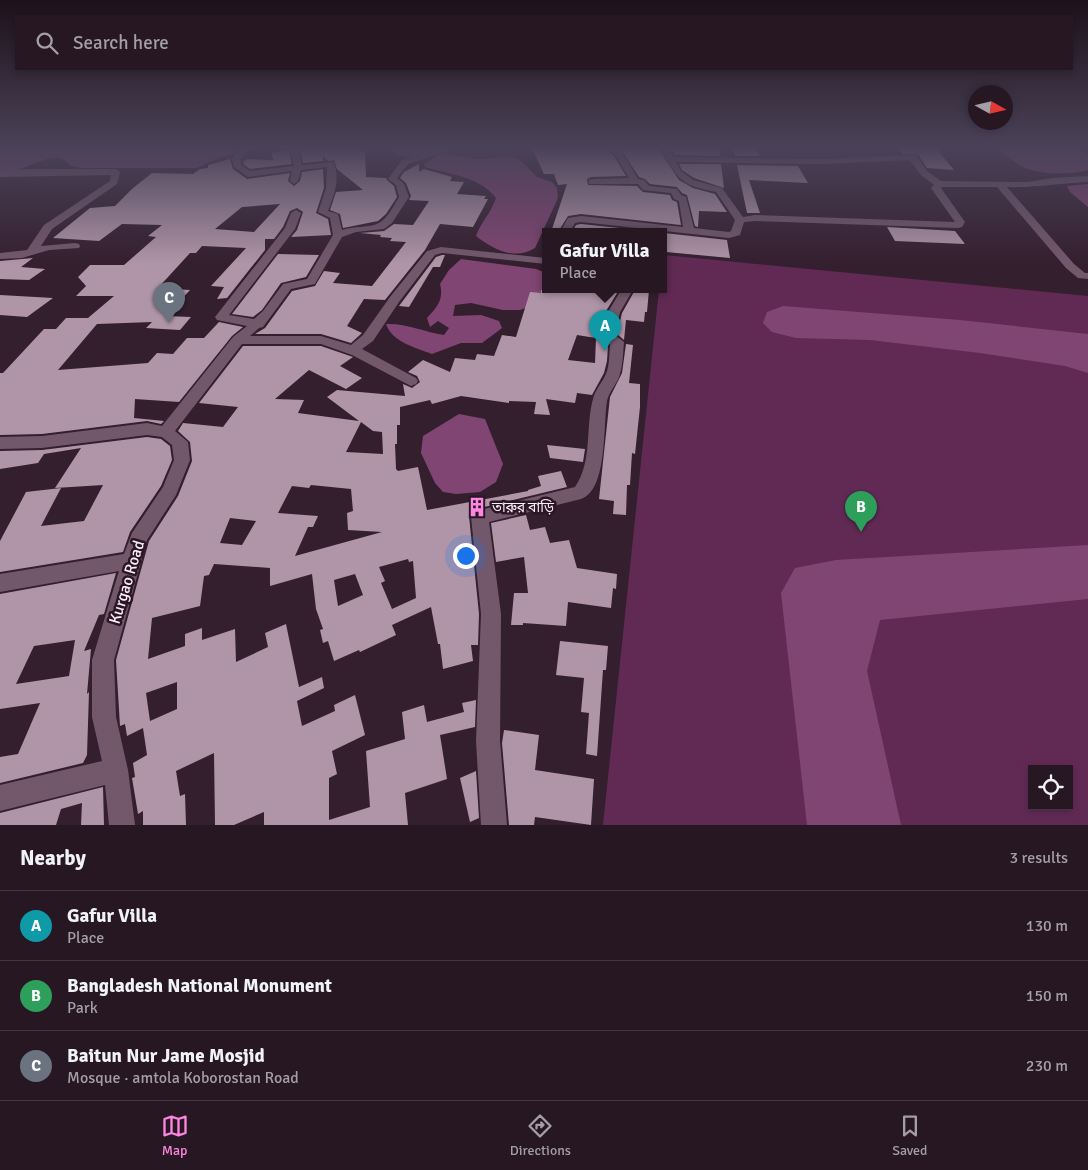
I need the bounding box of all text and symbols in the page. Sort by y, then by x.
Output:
search box [15,15,1073,70]
icon: search [33,29,61,57]
text: Search here [73,31,169,55]
north arrow [968,85,1013,130]
popup [542,228,667,293]
text: Gafur Villa [560,239,649,263]
text: Place [560,263,597,283]
pin: C [153,282,185,323]
pin: A [589,310,621,351]
pin: B [845,491,877,532]
building icon: তারুর বাড়ি [466,496,488,518]
place label: তারুর বাড়ি [491,499,555,516]
street label: Kurgao Road [105,538,149,626]
your location [453,543,479,569]
map controls [1028,765,1073,810]
button: locate [1028,765,1073,810]
text: Nearby [20,845,86,871]
text: 3 results [1009,848,1068,868]
text: Gafur Villa [67,904,157,928]
text: A [31,916,41,936]
text: 130 m [1026,916,1068,936]
text: Place [67,928,104,948]
text: Bangladesh National Monument [67,974,332,998]
text: B [31,986,41,1006]
text: 150 m [1026,986,1068,1006]
text: Park [67,998,98,1018]
text: Baitun Nur Jame Mosjid [67,1044,265,1068]
text: C [31,1056,41,1076]
text: 230 m [1026,1056,1068,1076]
text: Mosque · amtola Koborostan Road [67,1068,299,1088]
tab: Map [161,1112,189,1159]
tab: Directions [510,1112,571,1159]
tab: Saved [892,1112,927,1159]

